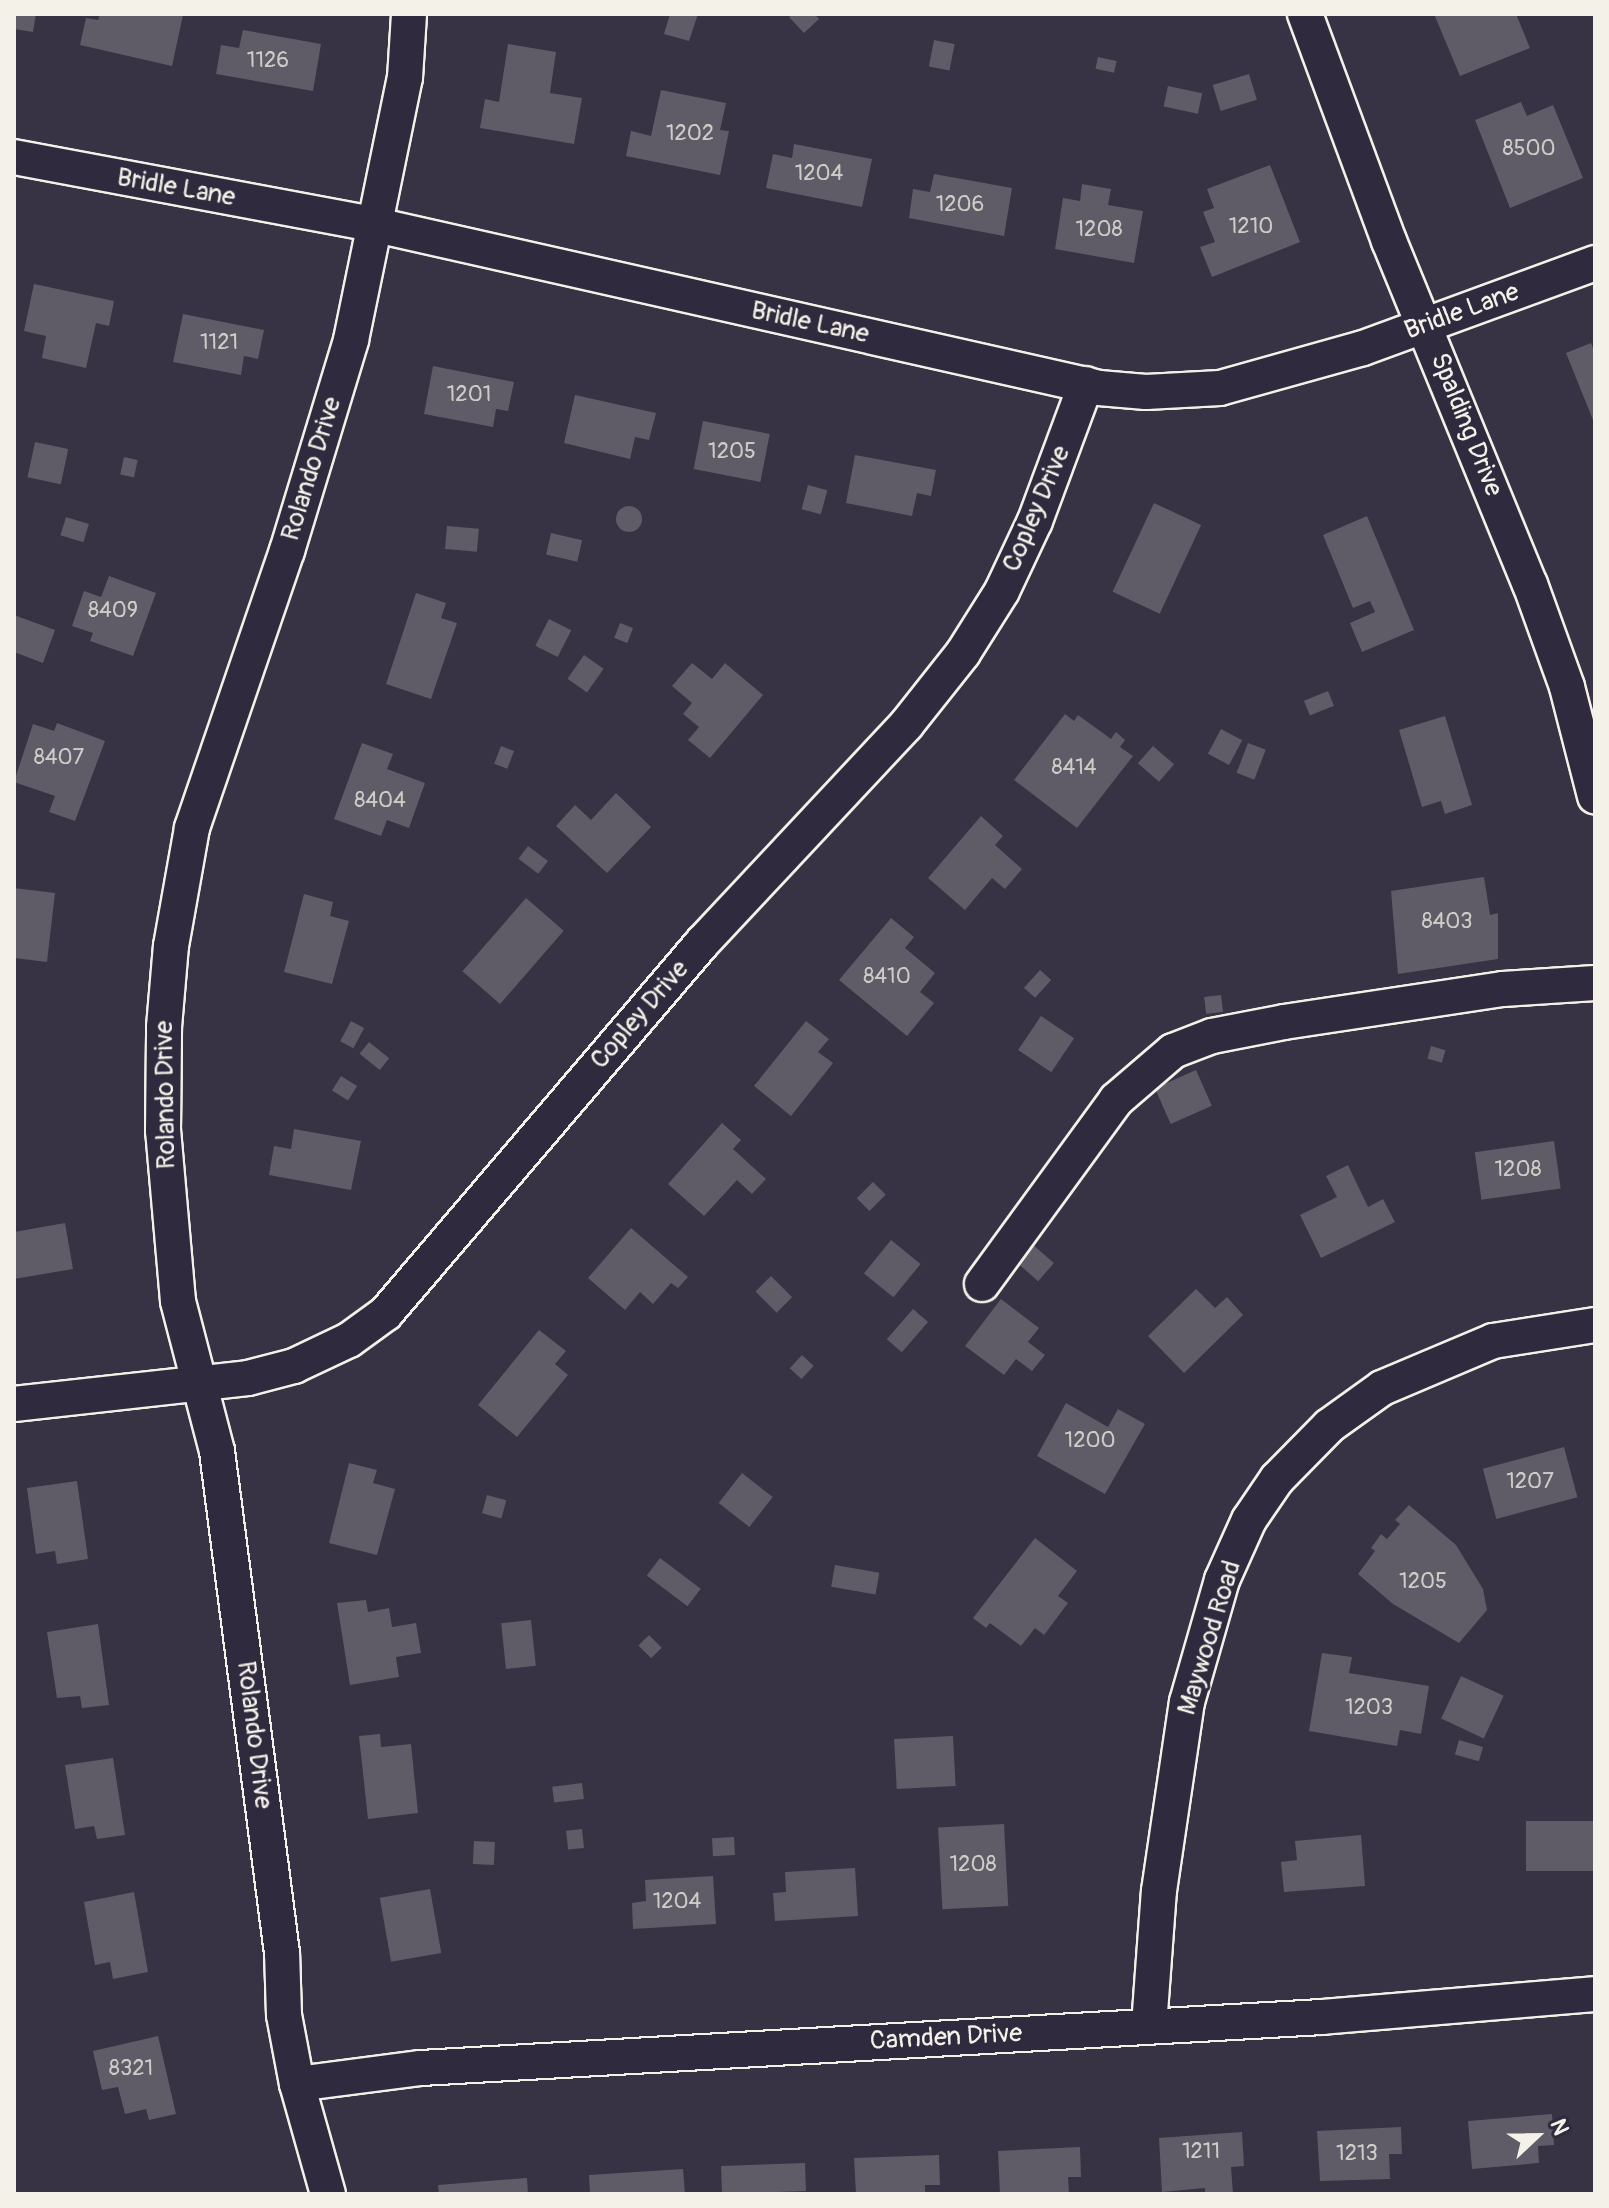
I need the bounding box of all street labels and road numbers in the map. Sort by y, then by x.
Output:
street label: Bridle Lane [114,162,238,214]
street label: Bridle Lane [1401,277,1523,347]
street label: Bridle Lane [748,295,872,351]
street label: Spalding Drive [1423,349,1509,501]
street label: Rolando Drive [275,393,349,545]
street label: Copley Drive [997,441,1077,577]
street label: Copley Drive [584,954,696,1076]
street label: Rolando Drive [149,1020,183,1170]
street label: Maywood Road [1172,1557,1248,1719]
street label: Rolando Drive [229,1659,279,1811]
street label: Camden Drive [869,2018,1023,2058]

